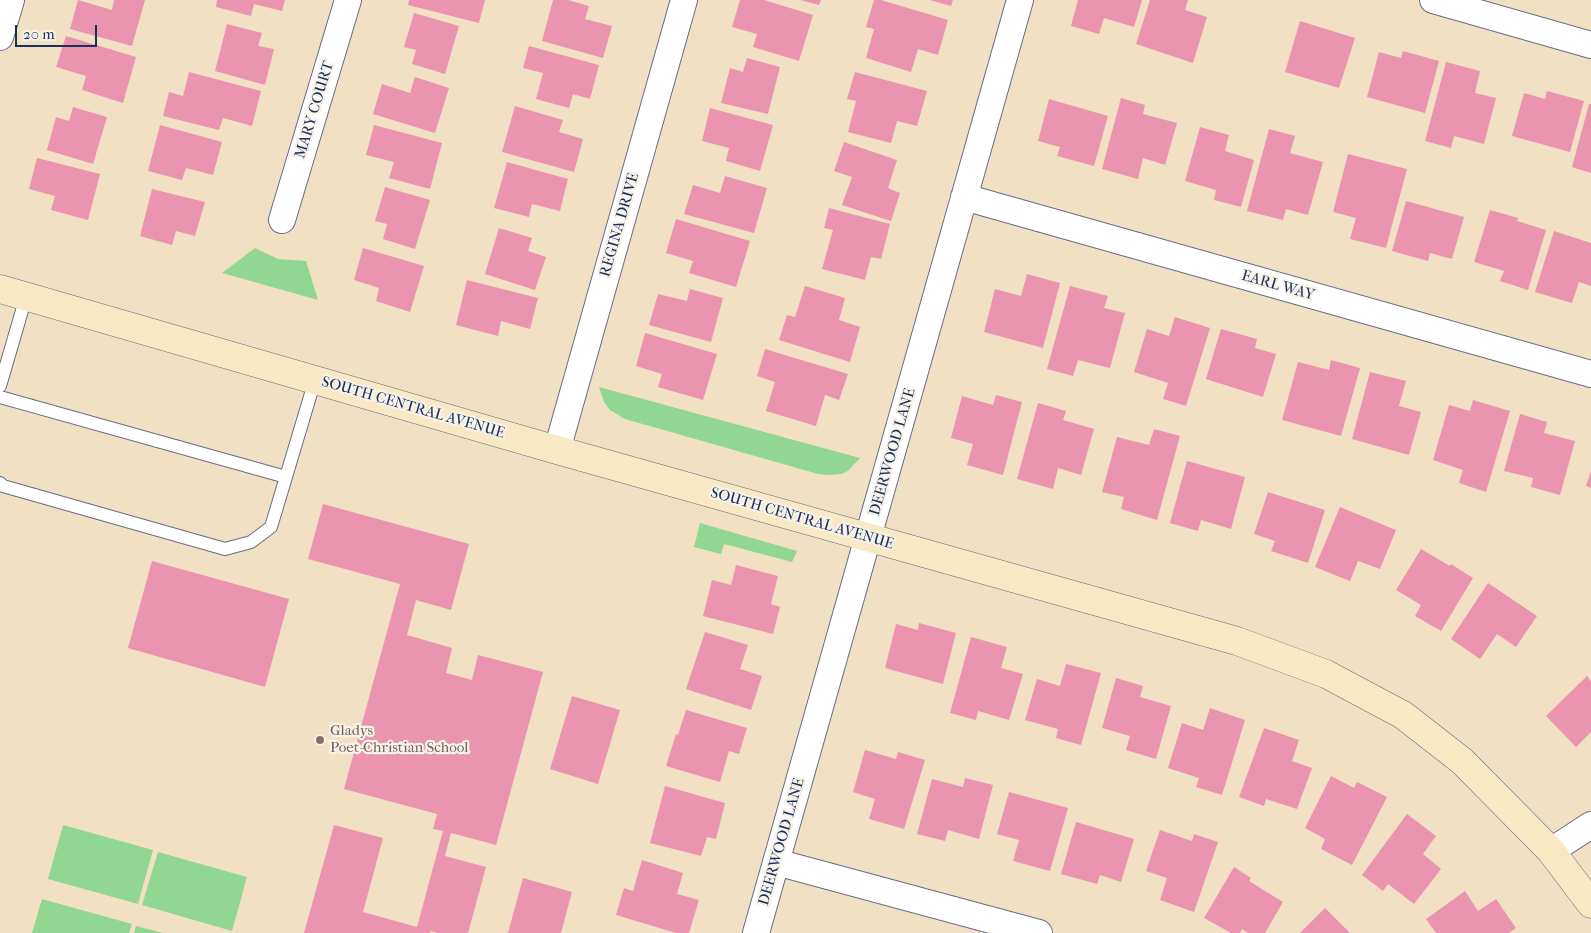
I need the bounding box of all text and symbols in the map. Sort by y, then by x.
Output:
scale bar [18,15,100,47]
text: 20 m [23,25,55,43]
street label: MARY COURT [292,59,338,161]
street label: REGINA DRIVE [597,171,643,279]
street label: EARL WAY [1239,267,1317,305]
street label: SOUTH CENTRAL AVENUE [319,373,507,443]
street label: DEERWOOD LANE [866,386,920,518]
street label: SOUTH CENTRAL AVENUE [708,484,896,554]
place label: Gladys Poet-Christian School [330,722,468,757]
marker: Gladys Poet-Christian School [314,734,326,746]
street label: DEERWOOD LANE [755,776,809,908]

